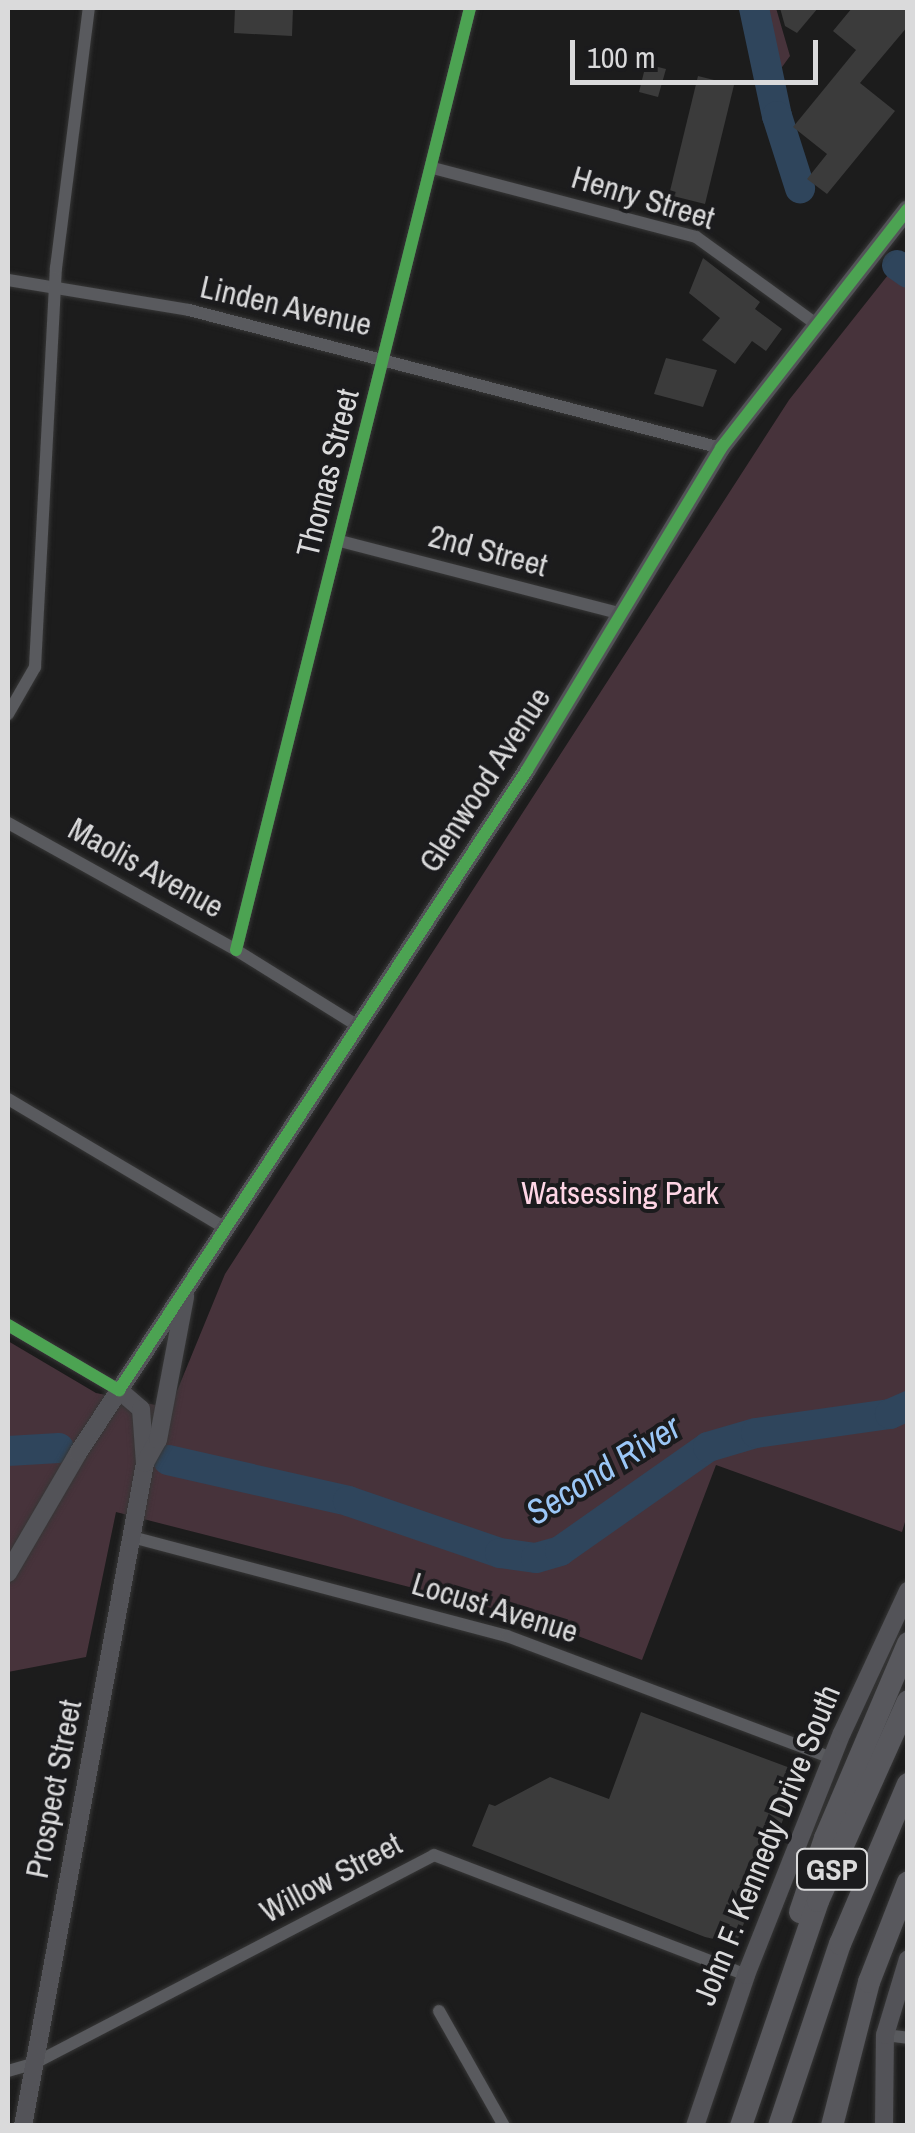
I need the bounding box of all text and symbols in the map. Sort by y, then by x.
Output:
scale bar [575,20,822,82]
text: 100 m [587,37,655,77]
street label: Henry Street [567,158,719,238]
street label: Linden Avenue [196,267,376,345]
street label: Thomas Street [289,385,367,561]
street label: 2nd Street [425,517,551,585]
street label: Glenwood Avenue [411,680,559,880]
street label: Maolis Avenue [61,809,231,927]
park label: Watsessing Park [521,1174,719,1212]
water label: Second River [518,1406,688,1534]
street label: Locust Avenue [407,1564,583,1652]
street label: John F. Kennedy Drive South [685,1680,849,2010]
street label: Prospect Street [18,1697,90,1881]
street label: Willow Street [254,1825,408,1931]
road number: GSP [794,1844,870,1894]

